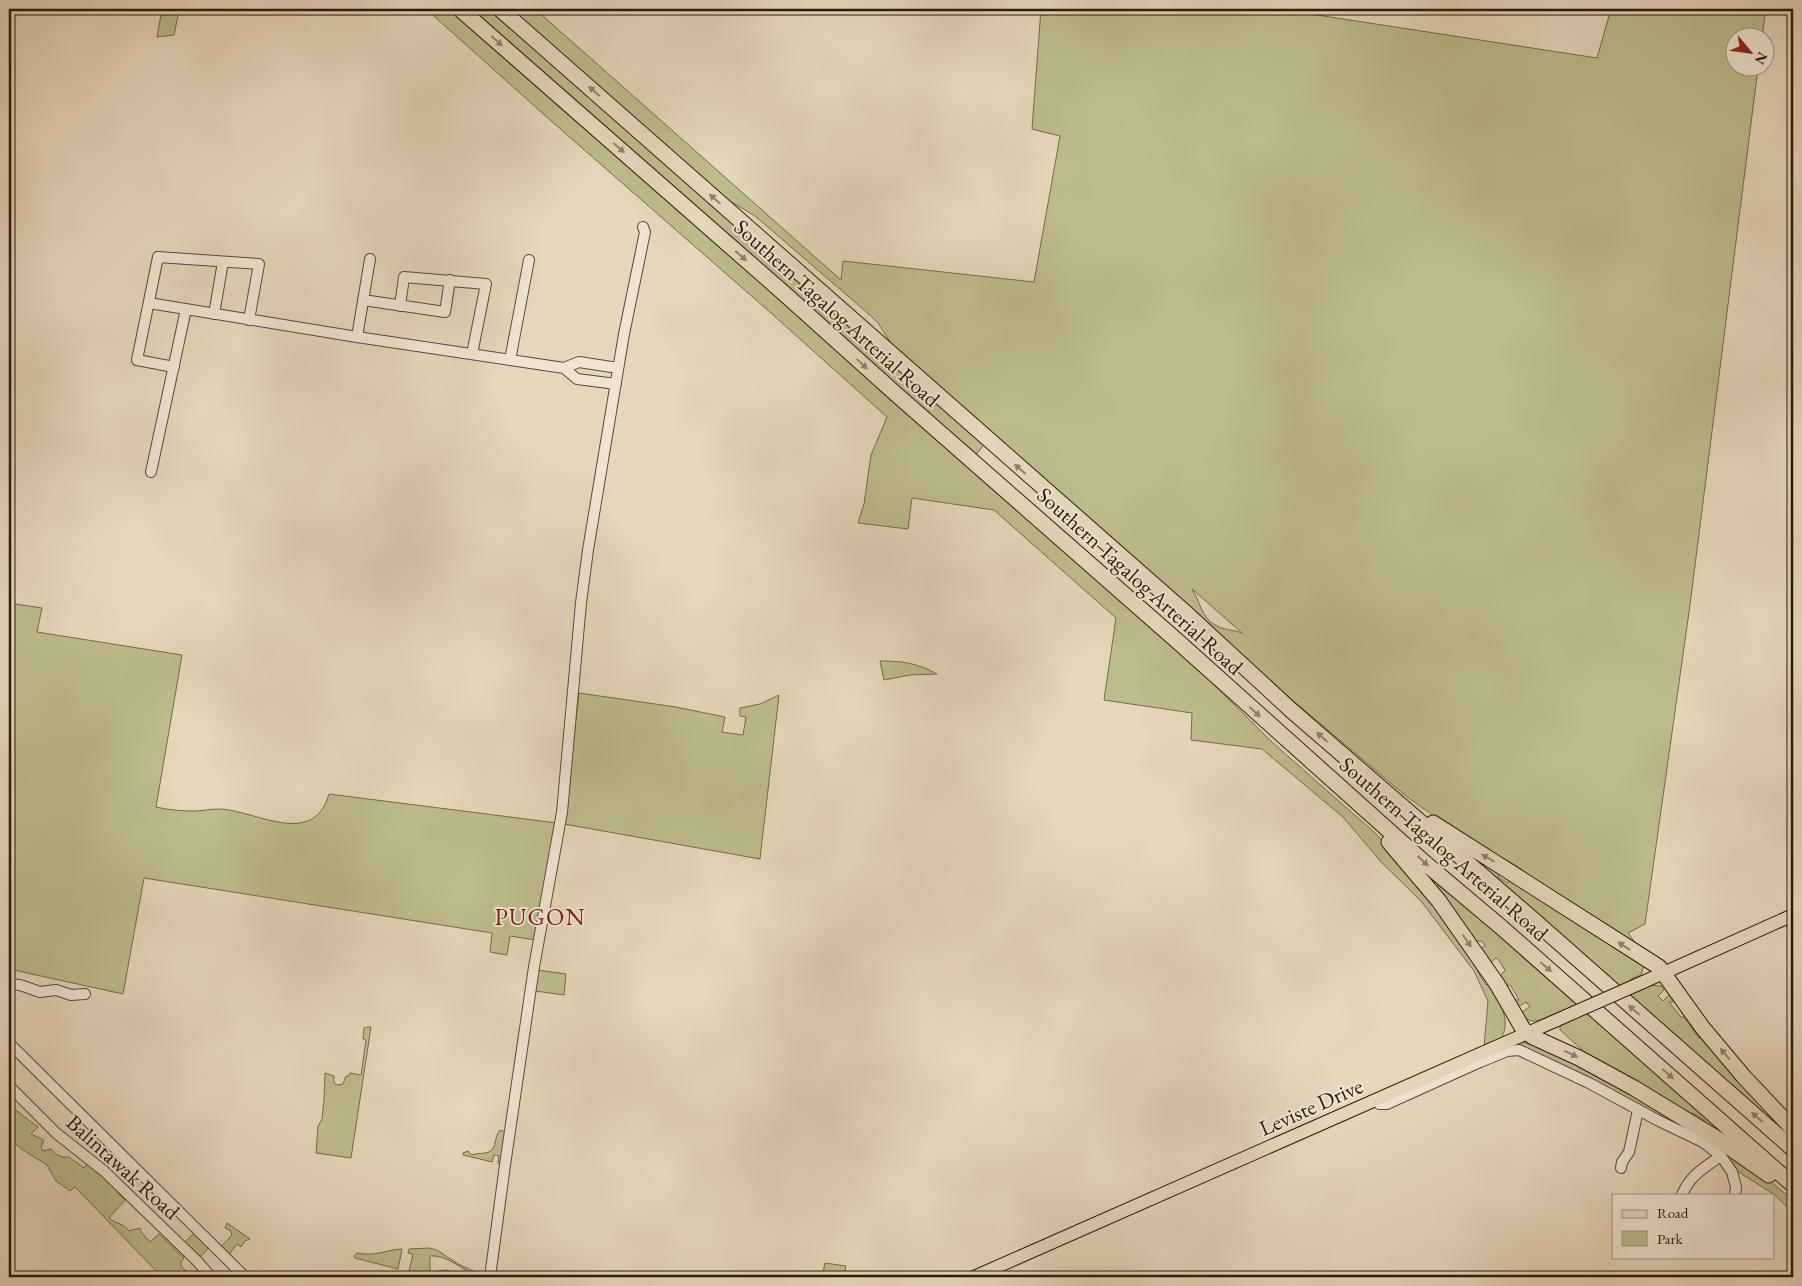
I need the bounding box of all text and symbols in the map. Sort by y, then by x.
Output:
north arrow [1724,28,1774,78]
one-way arrow [490,35,502,47]
text: N [1750,49,1772,68]
one-way arrow [588,85,600,97]
one-way arrow [613,142,625,153]
one-way arrow [709,193,721,205]
street label: Southern Tagalog Arterial Road [728,213,947,414]
one-way arrow [734,250,747,261]
one-way arrow [855,358,867,370]
one-way arrow [1015,463,1027,475]
street label: Southern Tagalog Arterial Road [1031,481,1250,682]
one-way arrow [1248,706,1260,718]
one-way arrow [1316,732,1328,743]
street label: Southern Tagalog Arterial Road [1333,750,1555,948]
one-way arrow [1481,853,1494,862]
one-way arrow [1416,855,1428,867]
district label: PUGON [495,901,585,932]
one-way arrow [1462,934,1472,948]
one-way arrow [1617,941,1631,950]
one-way arrow [1540,961,1552,973]
one-way arrow [1629,1004,1641,1016]
one-way arrow [1720,1048,1731,1061]
one-way arrow [1564,1050,1578,1058]
one-way arrow [1662,1069,1675,1080]
street label: Leviste Drive [1255,1071,1368,1143]
street label: Balintawak Road [60,1108,187,1226]
one-way arrow [1751,1111,1763,1123]
legend [1612,1194,1774,1258]
text: Road [1657,1203,1689,1222]
text: Park [1657,1229,1684,1248]

